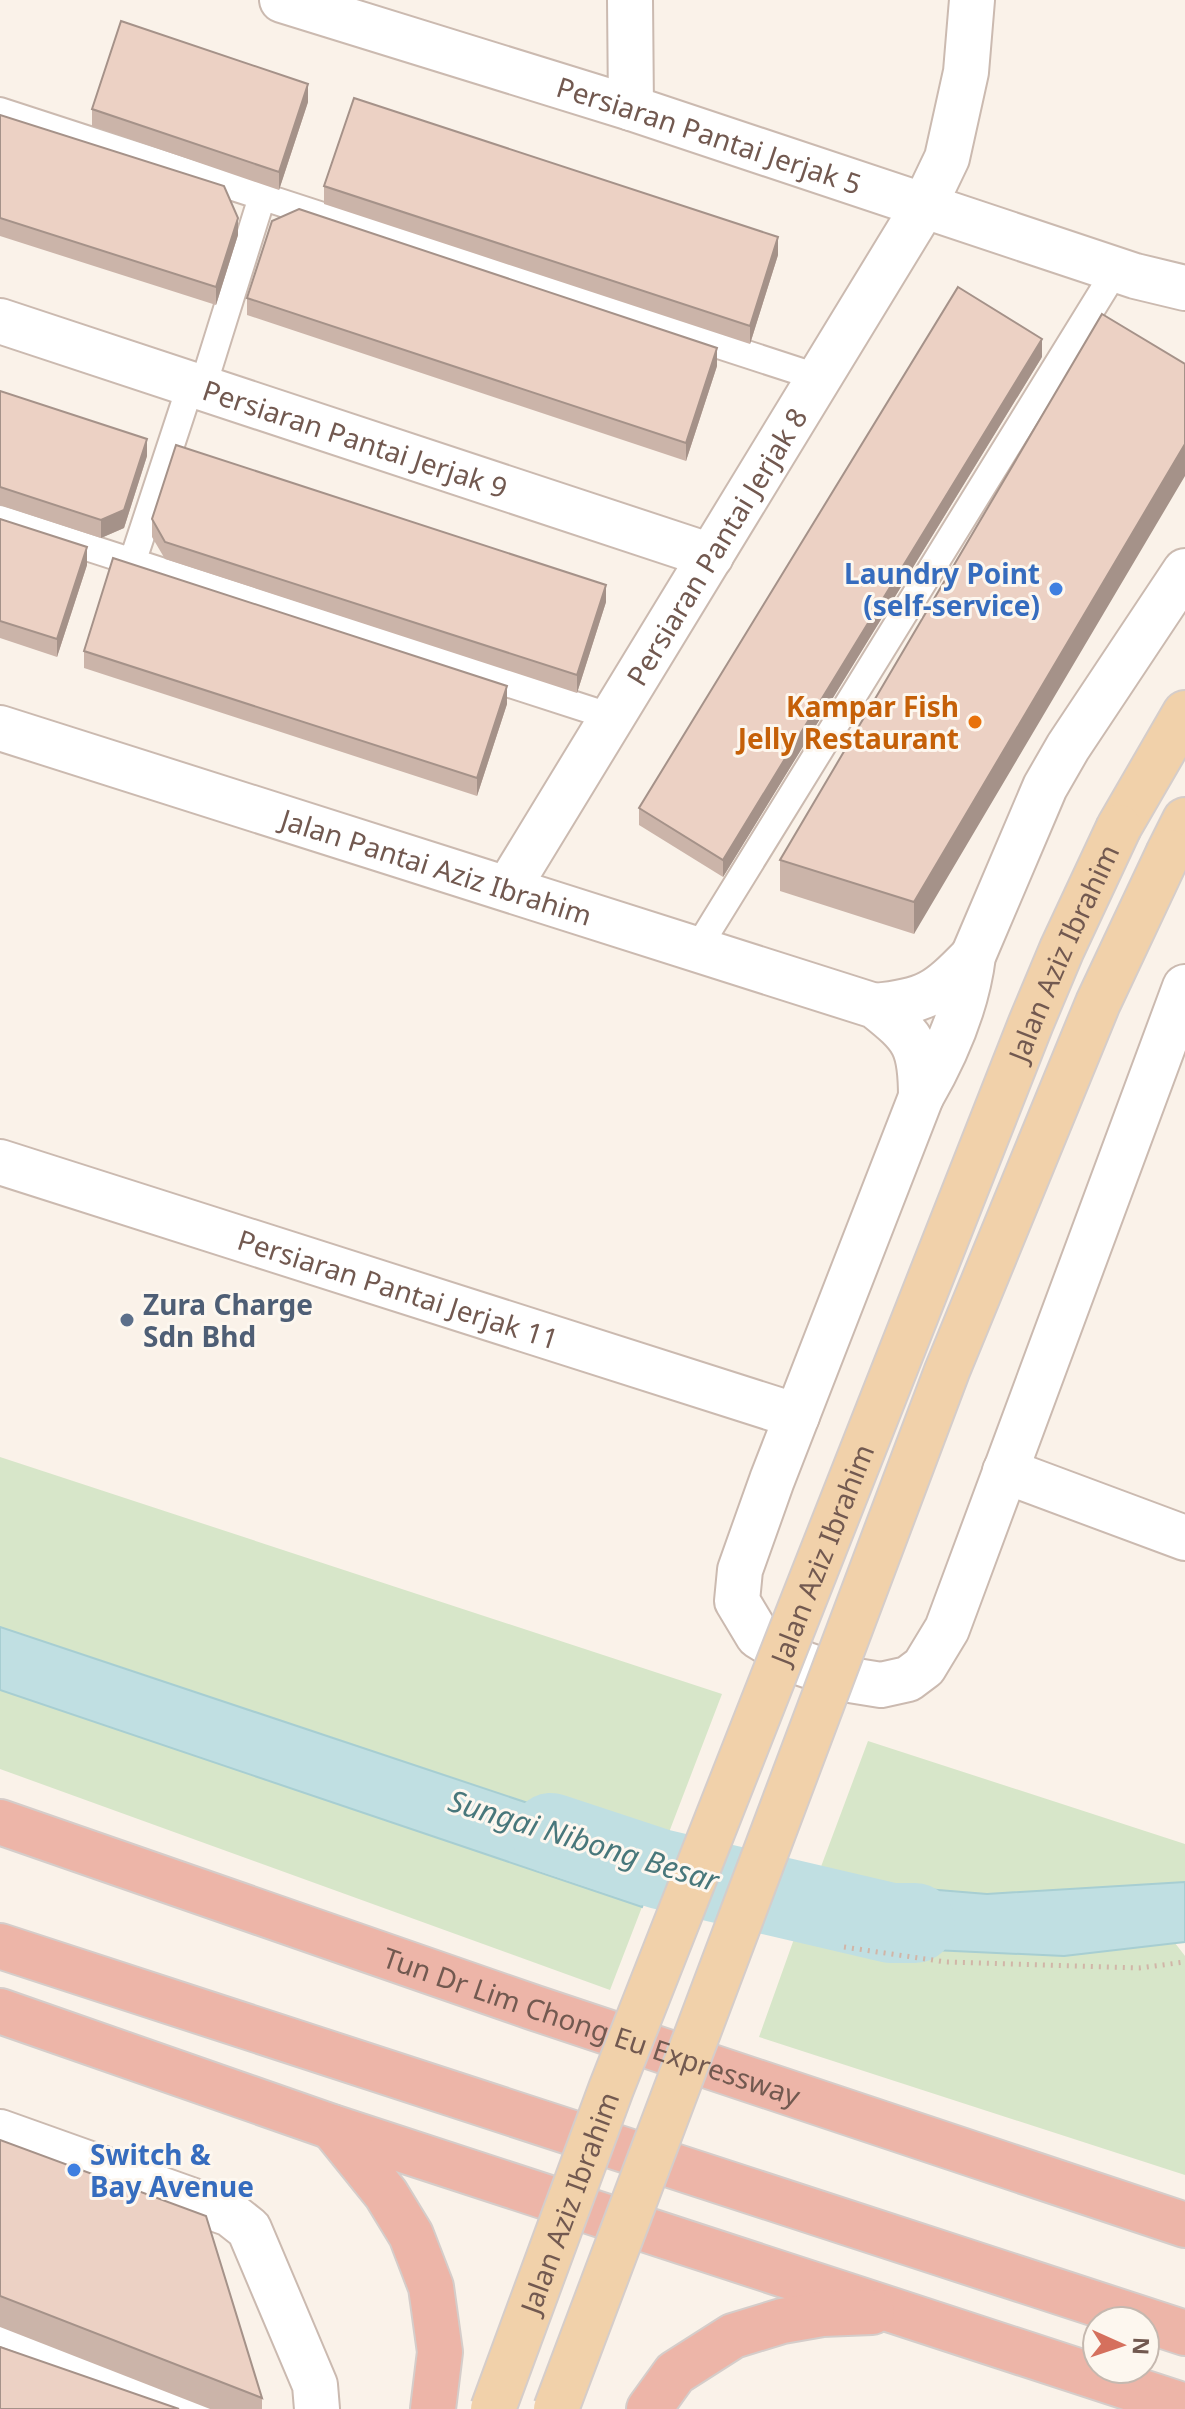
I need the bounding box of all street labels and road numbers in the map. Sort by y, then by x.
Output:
street label: Persiaran Pantai Jerjak 5 [552,67,867,203]
street label: Persiaran Pantai Jerjak 9 [198,370,512,506]
street label: Persiaran Pantai Jerjak 8 [617,401,815,692]
street label: Jalan Pantai Aziz Ibrahim [273,799,597,934]
street label: Jalan Aziz Ibrahim [998,838,1127,1070]
street label: Persiaran Pantai Jerjak 11 [233,1220,563,1358]
street label: Jalan Aziz Ibrahim [760,1438,882,1673]
street label: Tun Dr Lim Chong Eu Expressway [378,1938,806,2114]
street label: Jalan Aziz Ibrahim [510,2086,627,2322]

